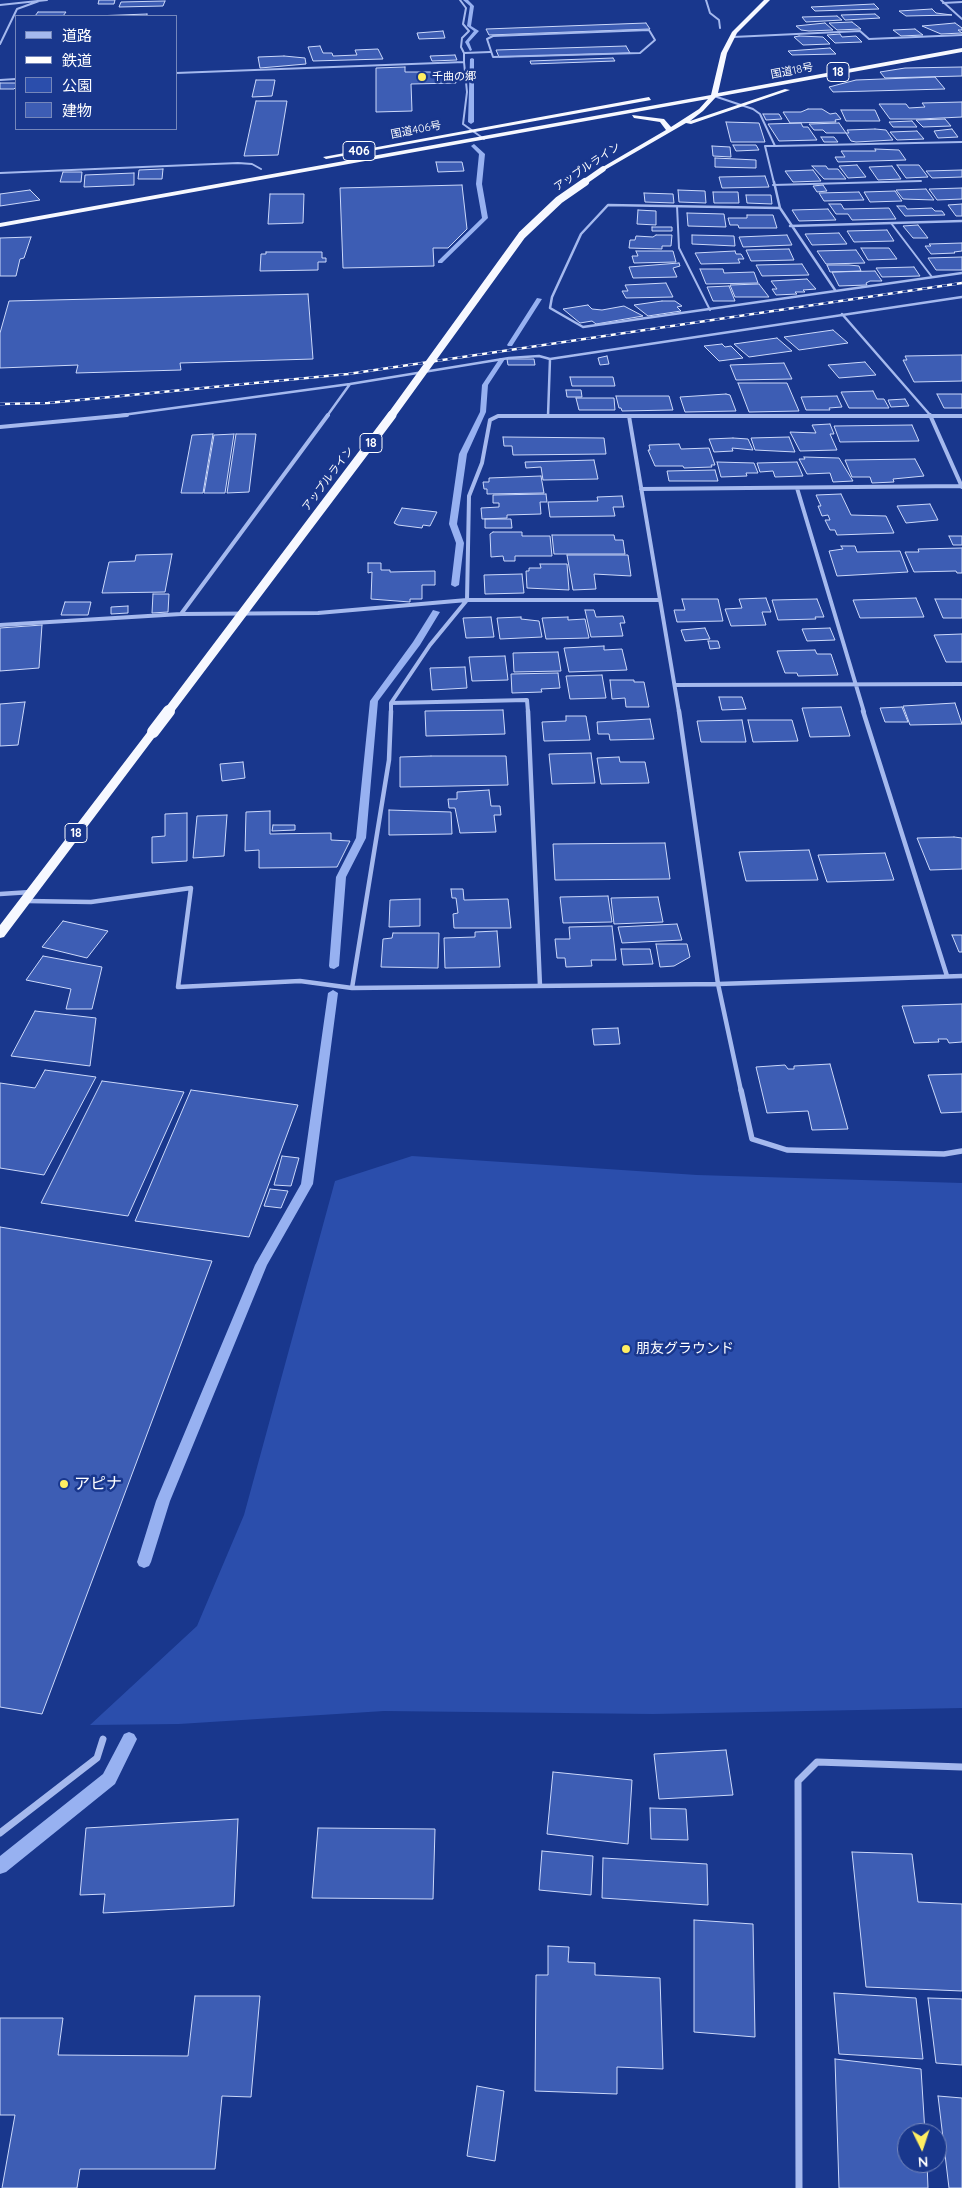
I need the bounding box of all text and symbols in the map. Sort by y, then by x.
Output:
legend [15,15,178,130]
text: 道路 [62,26,92,45]
text: 鉄道 [62,51,92,70]
street label: 国道18号 [770,60,814,82]
road number: 18 [827,62,849,82]
place label: 千曲の郷 [432,70,476,84]
marker: 千曲の郷 [416,71,428,83]
text: 公園 [62,76,92,95]
text: 建物 [62,101,92,120]
street label: 国道406号 [390,119,442,141]
street label: アップルライン [551,140,623,194]
road number: 406 [343,142,375,160]
road number: 18 [360,433,382,452]
street label: アップルライン [300,444,356,514]
road number: 18 [65,824,87,842]
place label: 朋友グラウンド [636,1341,734,1357]
marker: 朋友グラウンド [620,1343,632,1355]
place label: アピナ [74,1474,122,1494]
marker: アピナ [58,1478,70,1490]
north arrow [897,2123,947,2173]
text: N [917,2153,929,2171]

